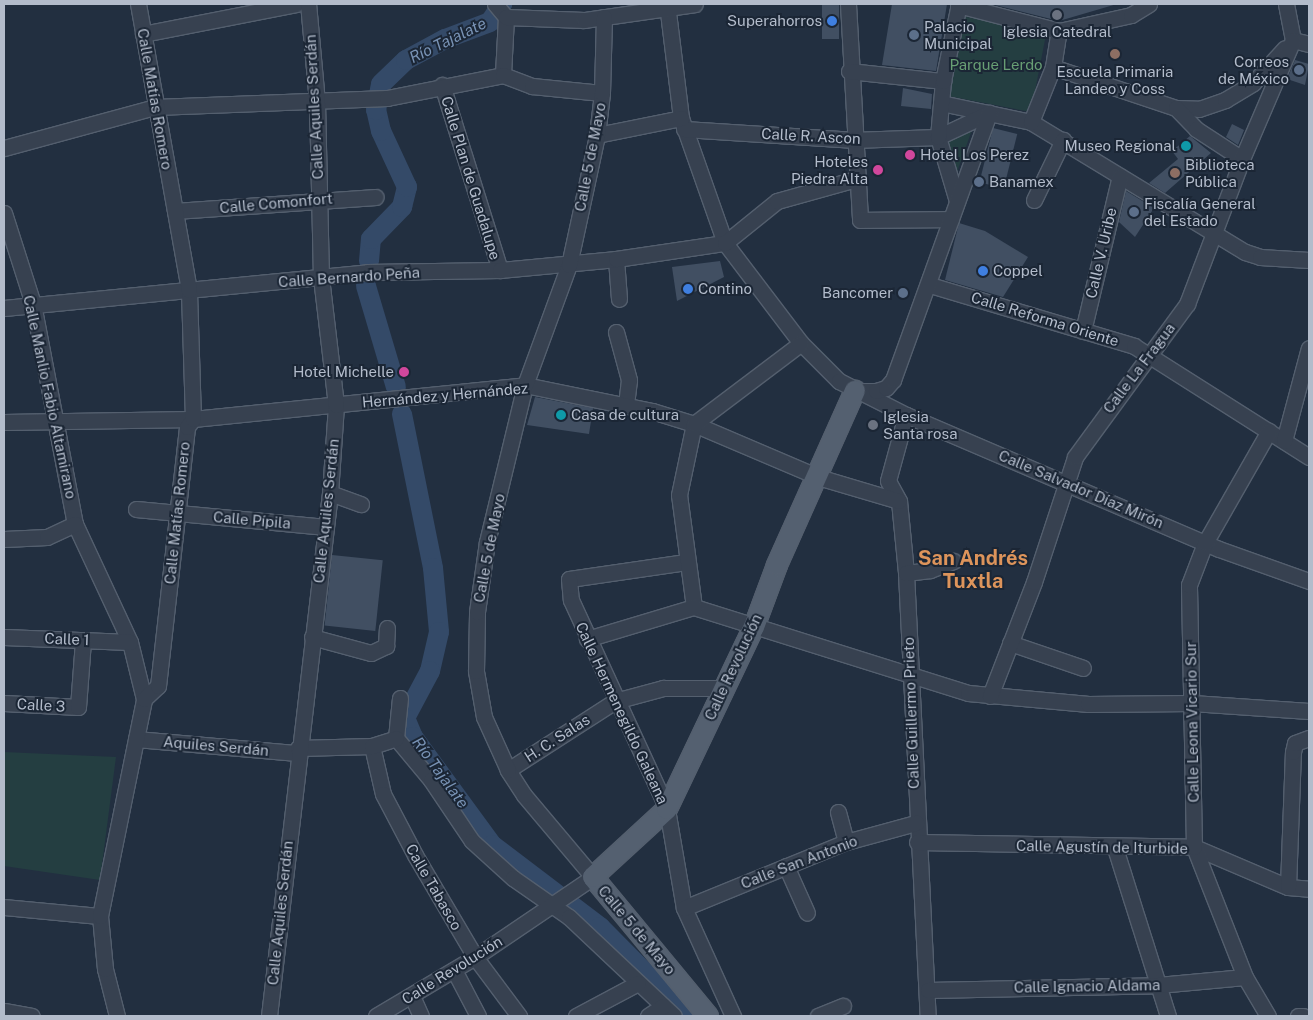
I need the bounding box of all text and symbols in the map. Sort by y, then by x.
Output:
marker: Iglesia Catedral [1051,9,1063,21]
place label: Superahorros [727,12,822,30]
water label: Río Tajalate [406,14,490,68]
marker: Superahorros [826,15,838,27]
place label: Palacio Municipal [924,17,992,52]
place label: Iglesia Catedral [1002,23,1112,41]
street label: Calle Matías Romero [134,27,176,171]
marker: Palacio Municipal [908,29,920,41]
street label: Calle Aquiles Serdán [301,34,327,180]
marker: Escuela Primaria Landeo y Coss [1109,48,1121,60]
place label: Correos de México [1218,52,1289,87]
park label: Parque Lerdo [949,56,1043,74]
place label: Escuela Primaria Landeo y Coss [1057,62,1173,97]
marker: Correos de México [1293,64,1305,76]
street label: Calle Plan de Guadalupe [437,94,505,262]
street label: Calle 5 de Mayo [571,101,609,213]
street label: Calle R. Ascon [761,124,861,148]
place label: Museo Regional [1064,137,1176,155]
marker: Museo Regional [1180,140,1192,152]
place label: Hotel Los Perez [920,146,1029,164]
marker: Hotel Los Perez [904,149,916,161]
place label: Hoteles Piedra Alta [791,152,868,187]
place label: Biblioteca Pública [1185,155,1255,190]
marker: Hoteles Piedra Alta [872,164,884,176]
marker: Biblioteca Pública [1169,167,1181,179]
place label: Banamex [989,173,1054,191]
marker: Banamex [973,176,985,188]
street label: Calle Comonfort [219,189,333,217]
place label: Fiscalía General del Estado [1144,194,1256,229]
street label: Calle V. Uribe [1082,206,1120,300]
marker: Fiscalía General del Estado [1128,206,1140,218]
place label: Coppel [993,262,1043,280]
street label: Calle Bernardo Peña [277,263,421,291]
marker: Coppel [977,265,989,277]
place label: Contino [698,280,752,298]
marker: Contino [682,283,694,295]
place label: Bancomer [822,284,893,302]
marker: Bancomer [897,287,909,299]
street label: Calle Reforma Oriente [969,288,1121,350]
street label: Calle Manlio Fabio Altamirano [20,293,80,501]
street label: Calle La Fragua [1099,319,1179,417]
place label: Hotel Michelle [293,363,394,381]
marker: Hotel Michelle [398,366,410,378]
street label: Hernández y Hernández [361,379,529,411]
place label: Casa de cultura [571,406,679,424]
place label: Iglesia Santa rosa [883,407,957,442]
marker: Casa de cultura [555,409,567,421]
marker: Iglesia Santa rosa [867,419,879,431]
street label: Calle Aquiles Serdán [309,438,343,584]
street label: Calle Matías Romero [161,441,193,585]
street label: Calle Salvador Díaz Mirón [996,446,1166,532]
street label: Calle 5 de Mayo [470,492,508,604]
street label: Calle Pípila [212,508,292,532]
district label: San Andrés Tuxtla [918,547,1028,594]
street label: Calle Revolución [701,611,765,723]
street label: Calle Hermenegildo Galeana [572,619,672,807]
street label: Calle 1 [44,629,90,649]
street label: Calle Guillermo Prieto [899,637,923,789]
street label: Calle Leona Vicario Sur [1182,641,1202,803]
street label: Calle 3 [16,695,66,715]
street label: H. C. Salas [521,710,593,766]
street label: Aquiles Serdán [162,732,270,760]
water label: Río Tajalate [408,734,472,812]
street label: Calle San Antonio [738,831,860,893]
street label: Calle Agustín de Iturbide [1016,836,1188,858]
street label: Calle Aquiles Serdán [263,840,297,986]
street label: Calle Tabasco [402,841,466,933]
street label: Calle 5 de Mayo [594,882,680,978]
street label: Calle Revolución [398,932,506,1008]
street label: Calle Ignacio Aldama [1013,976,1161,996]

